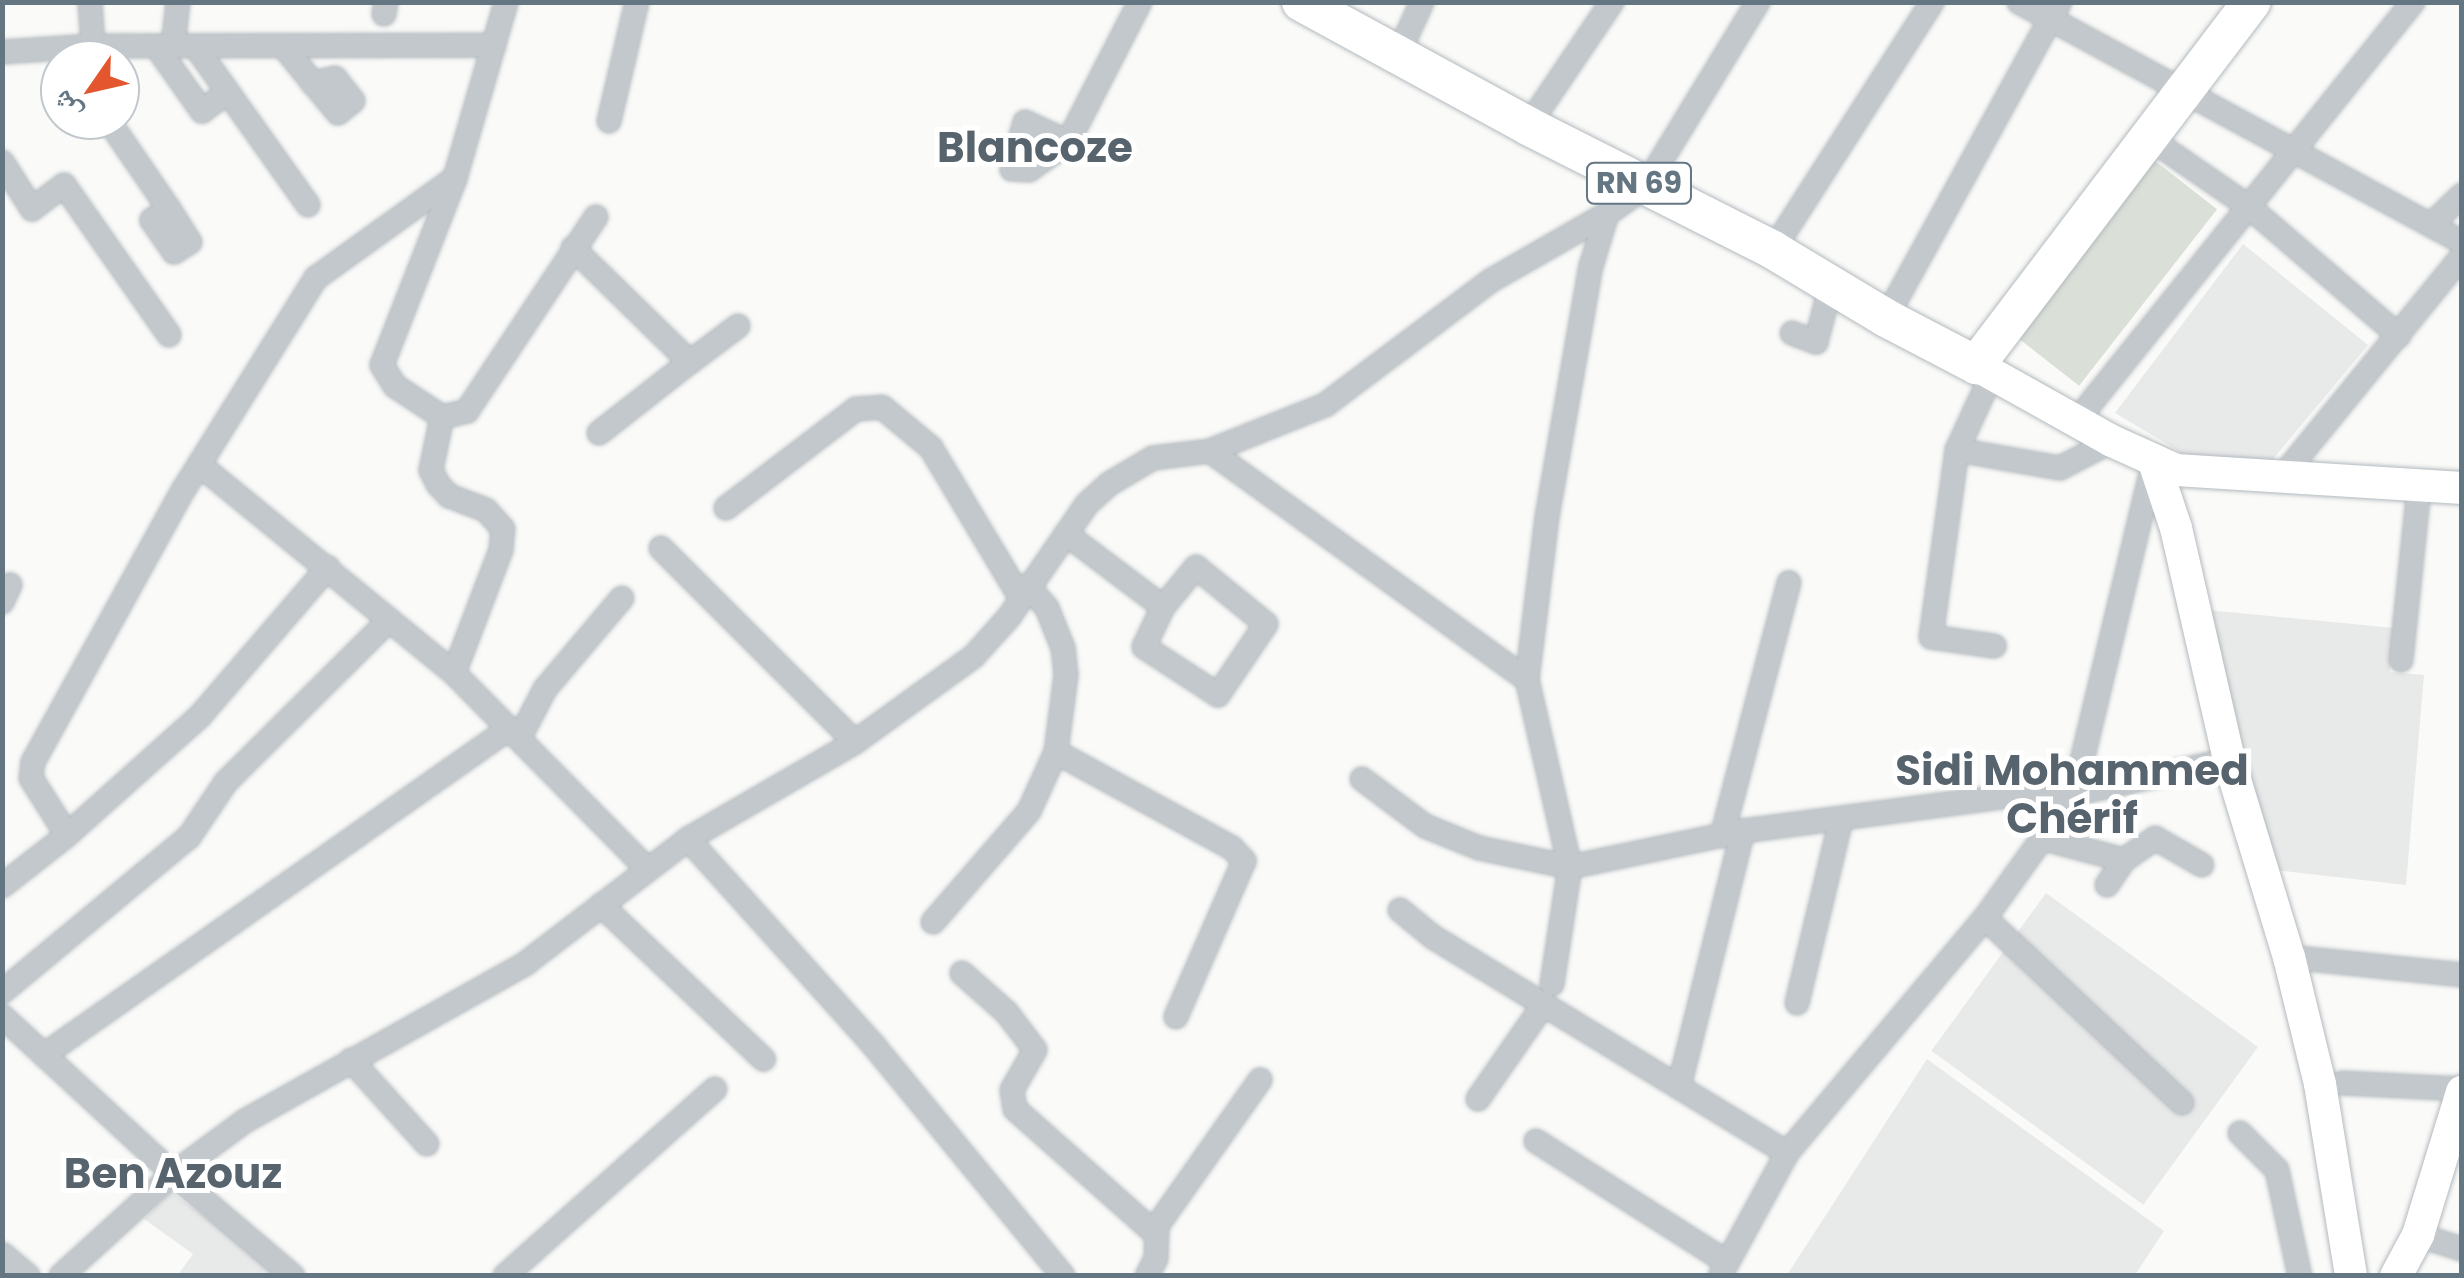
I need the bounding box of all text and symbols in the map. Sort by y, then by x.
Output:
north arrow [40,40,140,140]
text: ش [42,83,91,129]
district label: Blancoze [937,123,1133,173]
road number: RN 69 [1584,158,1694,208]
district label: Sidi Mohammed Chérif [1895,746,2249,844]
district label: Ben Azouz [64,1149,282,1199]

